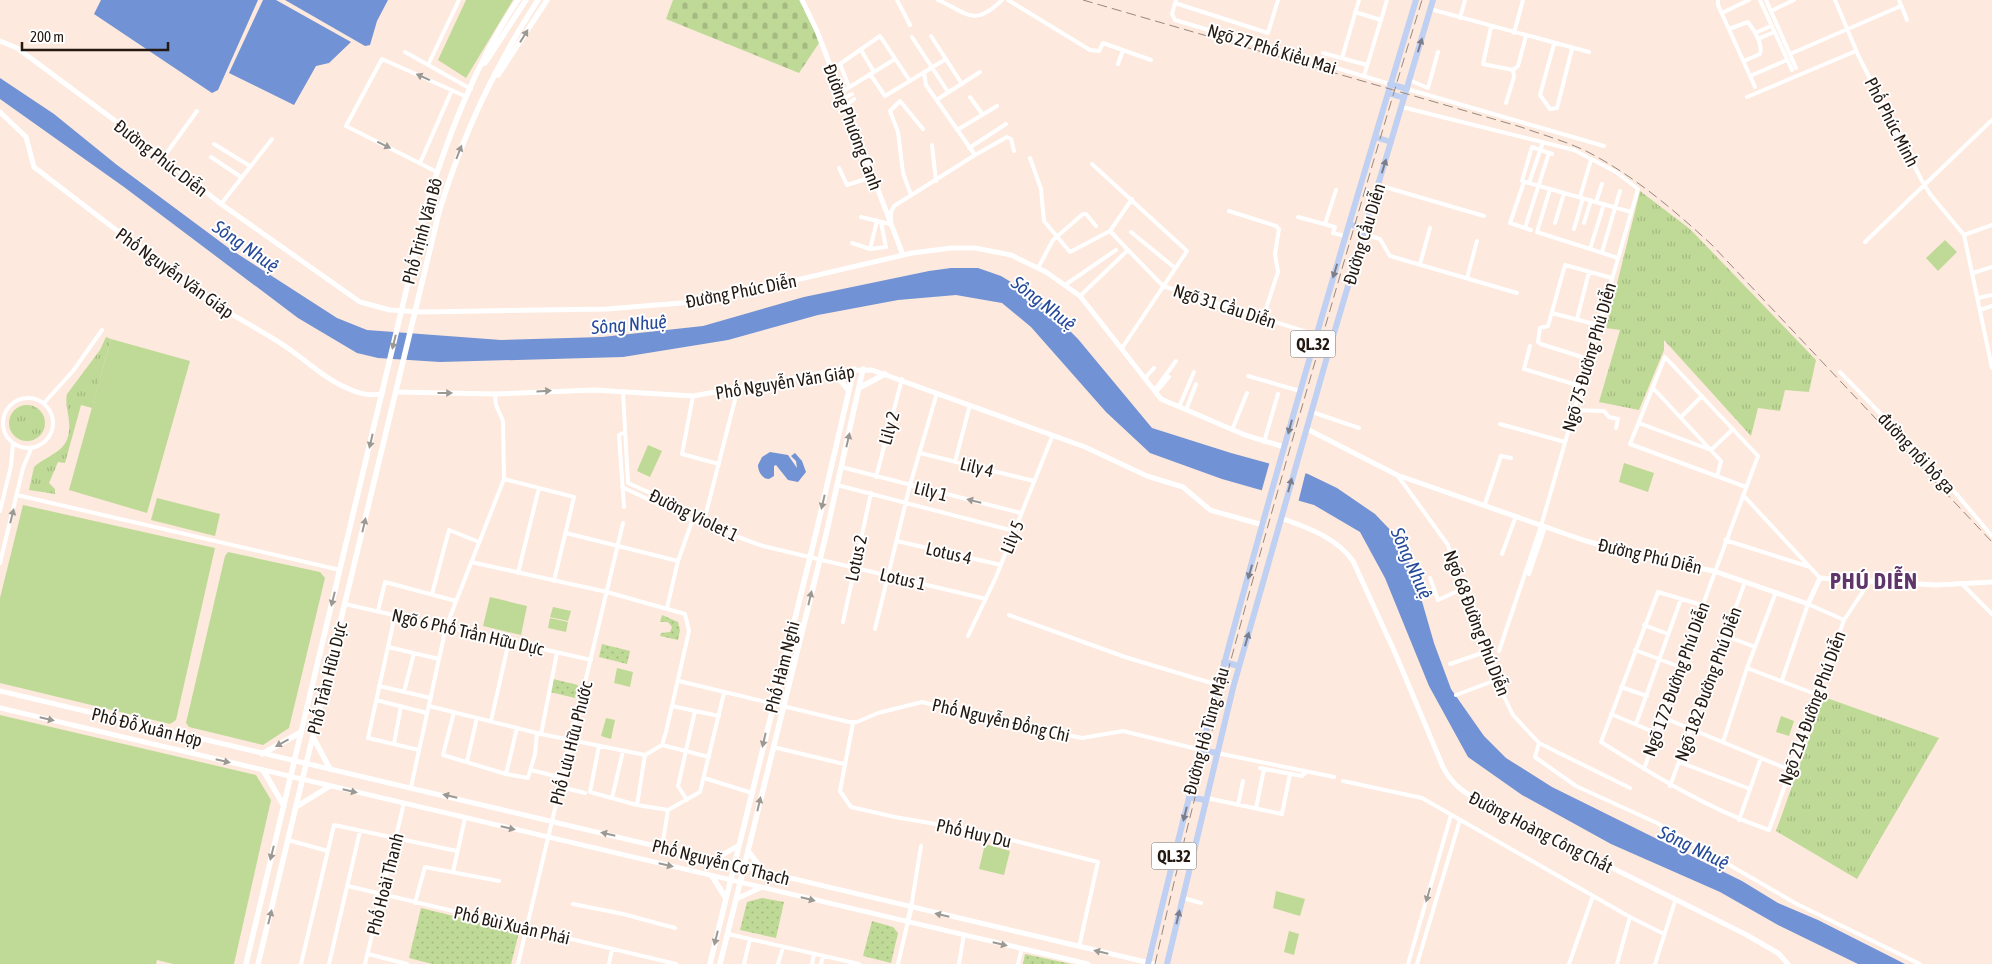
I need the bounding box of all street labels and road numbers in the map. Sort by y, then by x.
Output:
street label: Ngõ 27 Phố Kiều Mai [1205,18,1339,79]
street label: Đường Phương Canh [819,61,887,193]
street label: Phố Phúc Minh [1861,73,1924,170]
street label: Đường Phúc Diễn [110,115,212,201]
street label: Phố Trịnh Văn Bô [397,175,446,287]
street label: Đường Cầu Diễn [1338,180,1389,287]
street label: Phố Nguyễn Văn Giáp [112,222,239,323]
street label: Đường Phúc Diễn [684,270,798,312]
street label: Ngõ 31 Cầu Diễn [1171,279,1279,333]
street label: Ngõ 75 Đường Phú Diễn [1558,280,1620,434]
road number: QL.32 [1290,330,1336,358]
street label: Phố Nguyễn Văn Giáp [714,360,856,403]
street label: đường nội bộ ga [1874,408,1960,498]
street label: Lily 2 [874,409,904,447]
street label: Lily 4 [958,453,996,481]
street label: Lily 1 [912,477,950,505]
street label: Đường Violet 1 [646,484,742,546]
street label: Lily 5 [996,517,1028,557]
street label: Lotus 2 [841,533,871,583]
street label: Đường Phú Diễn [1596,534,1704,578]
street label: Lotus 4 [924,538,974,568]
street label: Ngõ 68 Đường Phú Diễn [1440,547,1514,699]
street label: Lotus 1 [878,564,928,594]
street label: Ngõ 172 Đường Phú Diễn [1638,599,1714,759]
street label: Ngõ 6 Phố Trần Hữu Dực [390,603,547,660]
street label: Ngõ 182 Đường Phú Diễn [1670,604,1746,764]
street label: Phố Trần Hữu Dực [302,619,351,737]
street label: Phố Hàm Nghi [759,619,804,715]
street label: Ngõ 214 Đường Phú Diễn [1774,628,1850,788]
street label: Đường Hồ Tùng Mậu [1178,665,1233,797]
street label: Phố Lưu Hữu Phước [544,678,597,807]
street label: Phố Nguyễn Đổng Chi [930,693,1072,746]
street label: Phố Đỗ Xuân Hợp [89,702,205,751]
street label: Đường Hoàng Công Chất [1466,786,1617,877]
street label: Phố Huy Du [934,813,1014,852]
street label: Phố Hoài Thanh [361,831,408,937]
street label: Phố Nguyễn Cơ Thạch [650,834,792,889]
road number: QL.32 [1152,842,1196,869]
street label: Phố Bùi Xuân Phái [452,900,572,949]

